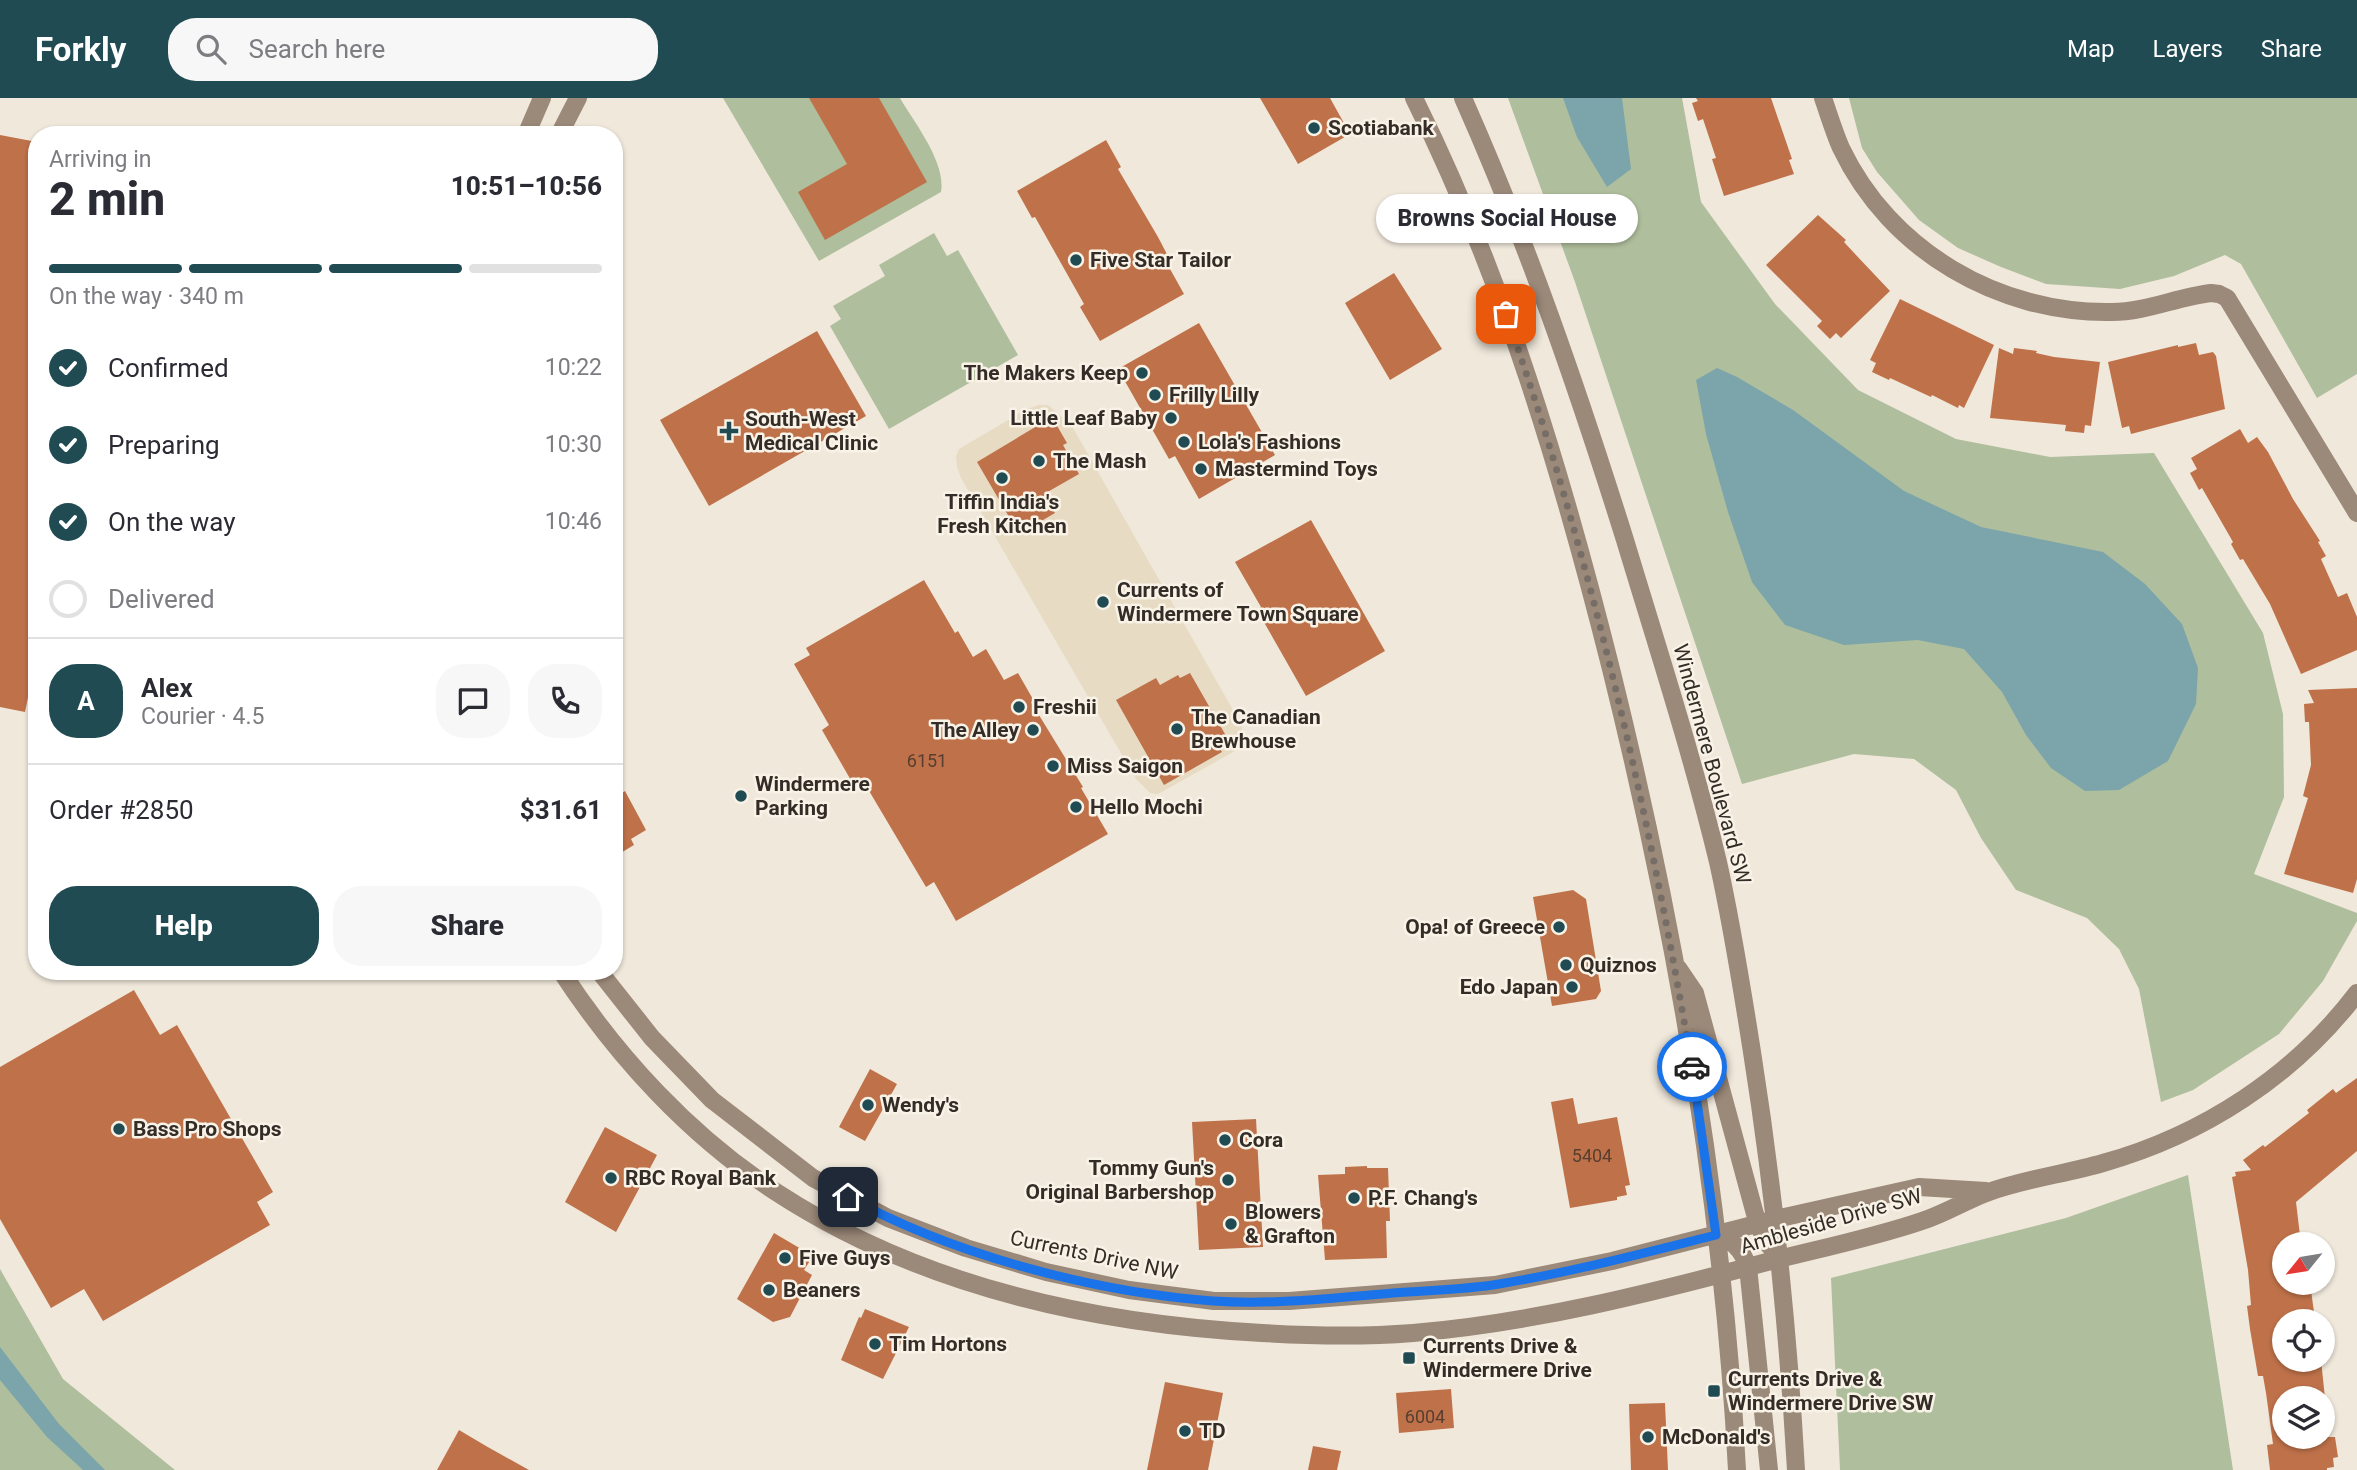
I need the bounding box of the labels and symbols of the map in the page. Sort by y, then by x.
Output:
place label: Scotiabank [1328,116,1434,140]
marker: Scotiabank [1306,120,1322,136]
callout: Browns Social House [1375,195,1637,244]
place label: Five Star Tailor [1090,248,1231,272]
marker: Five Star Tailor [1068,252,1084,268]
pin [1476,284,1536,344]
place label: The Makers Keep [963,361,1128,385]
marker: The Makers Keep [1134,365,1150,381]
place label: Frilly Lilly [1169,383,1259,407]
marker: Frilly Lilly [1147,387,1163,403]
place label: Little Leaf Baby [1010,406,1157,430]
place label: South-West Medical Clinic [745,407,878,455]
marker: Little Leaf Baby [1163,410,1179,426]
marker: South-West Medical Clinic [719,421,739,441]
place label: Lola's Fashions [1198,430,1341,454]
marker: Lola's Fashions [1176,434,1192,450]
place label: The Mash [1053,449,1147,473]
marker: The Mash [1031,453,1047,469]
place label: Mastermind Toys [1215,457,1378,481]
marker: Mastermind Toys [1193,461,1209,477]
marker: Tiffin India's Fresh Kitchen [994,470,1010,486]
place label: Tiffin India's Fresh Kitchen [937,490,1067,538]
place label: Currents of Windermere Town Square [1117,578,1359,626]
marker: Currents of Windermere Town Square [1095,594,1111,610]
street label: Windermere Boulevard SW [1668,641,1756,887]
place label: Freshii [1033,695,1097,719]
marker: Freshii [1011,699,1027,715]
place label: The Canadian Brewhouse [1191,705,1321,753]
place label: The Alley [931,718,1019,742]
marker: The Canadian Brewhouse [1169,721,1185,737]
marker: The Alley [1025,722,1041,738]
house number: 6151 [907,750,947,771]
place label: Miss Saigon [1067,754,1183,778]
marker: Miss Saigon [1045,758,1061,774]
place label: Windermere Parking [755,772,870,820]
marker: Windermere Parking [733,788,749,804]
place label: Hello Mochi [1090,795,1203,819]
marker: Hello Mochi [1068,799,1084,815]
place label: Opa! of Greece [1405,915,1545,939]
marker: Opa! of Greece [1551,919,1567,935]
place label: Quiznos [1580,953,1657,977]
marker: Quiznos [1558,957,1574,973]
place label: Edo Japan [1460,975,1558,999]
marker: Edo Japan [1564,979,1580,995]
courier [1657,1032,1727,1102]
place label: Wendy's [882,1093,959,1117]
marker: Wendy's [860,1097,876,1113]
place label: Bass Pro Shops [133,1117,282,1141]
marker: Bass Pro Shops [111,1121,127,1137]
place label: Cora [1239,1128,1283,1152]
marker: Cora [1217,1132,1233,1148]
house number: 5404 [1572,1145,1612,1166]
place label: Tommy Gun's Original Barbershop [1026,1156,1214,1204]
place label: RBC Royal Bank [625,1166,777,1190]
pin [818,1167,878,1227]
marker: RBC Royal Bank [603,1170,619,1186]
marker: Tommy Gun's Original Barbershop [1220,1172,1236,1188]
street label: Ambleside Drive SW [1737,1183,1925,1258]
place label: P.F. Chang's [1368,1186,1478,1210]
marker: P.F. Chang's [1346,1190,1362,1206]
place label: Blowers & Grafton [1245,1200,1335,1248]
marker: Blowers & Grafton [1223,1216,1239,1232]
street label: Currents Drive NW [1008,1225,1180,1285]
north arrow [2272,1232,2334,1295]
place label: Five Guys [799,1246,891,1270]
marker: Five Guys [777,1250,793,1266]
place label: Beaners [783,1278,861,1302]
marker: Beaners [761,1282,777,1298]
place label: Tim Hortons [889,1332,1007,1356]
place label: Currents Drive & Windermere Drive [1423,1334,1592,1382]
marker: Tim Hortons [867,1336,883,1352]
marker: Currents Drive & Windermere Drive [1401,1350,1417,1366]
place label: Currents Drive & Windermere Drive SW [1728,1367,1934,1415]
marker: Currents Drive & Windermere Drive SW [1706,1383,1722,1399]
house number: 6004 [1405,1406,1445,1427]
place label: TD [1199,1419,1226,1443]
marker: TD [1177,1423,1193,1439]
place label: McDonald's [1662,1425,1771,1449]
marker: McDonald's [1640,1429,1656,1445]

